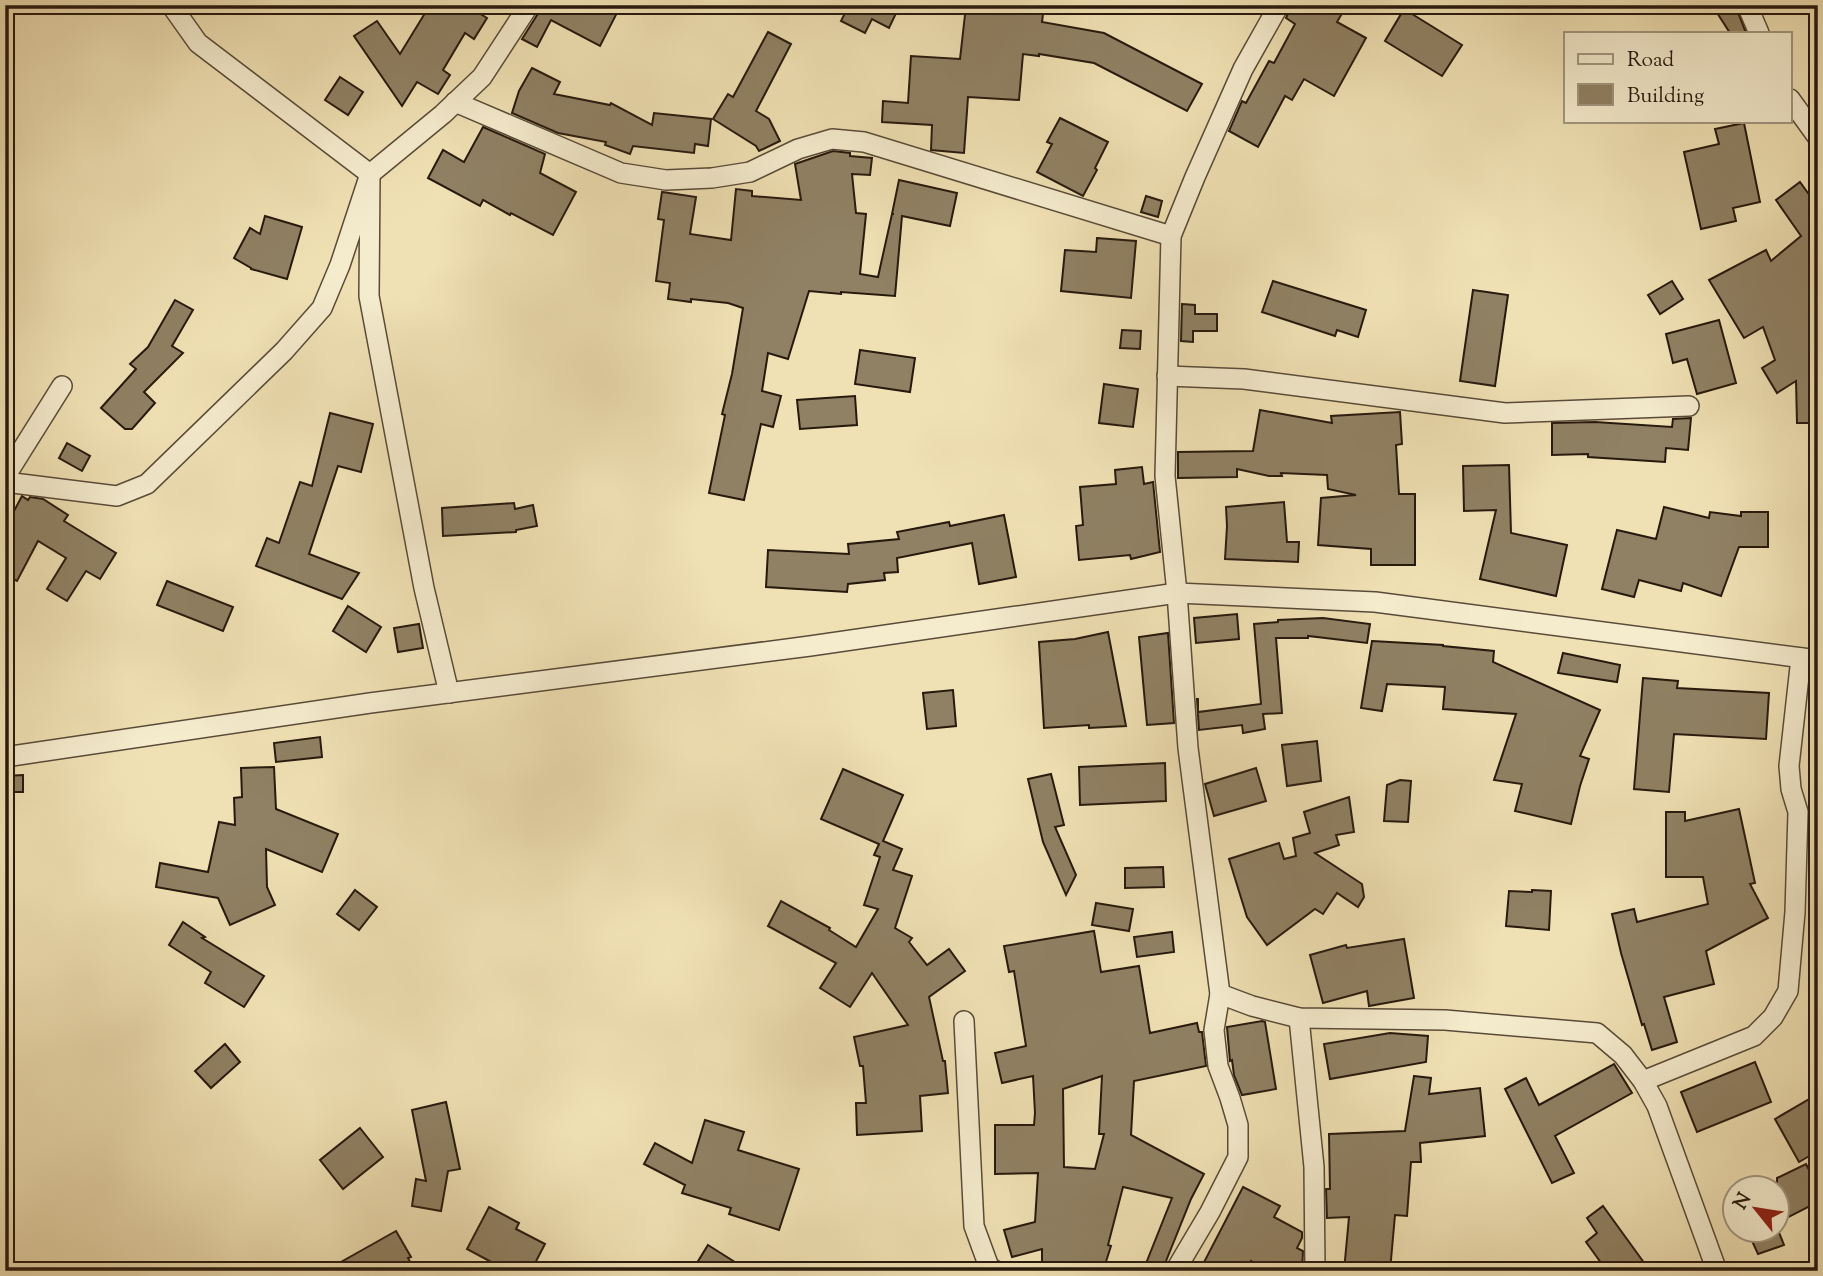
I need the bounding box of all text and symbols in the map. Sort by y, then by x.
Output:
legend [1564,32,1792,122]
text: Road [1627,46,1674,76]
text: Building [1627,82,1704,112]
north arrow [1722,1174,1792,1244]
text: N [1728,1188,1759,1215]

